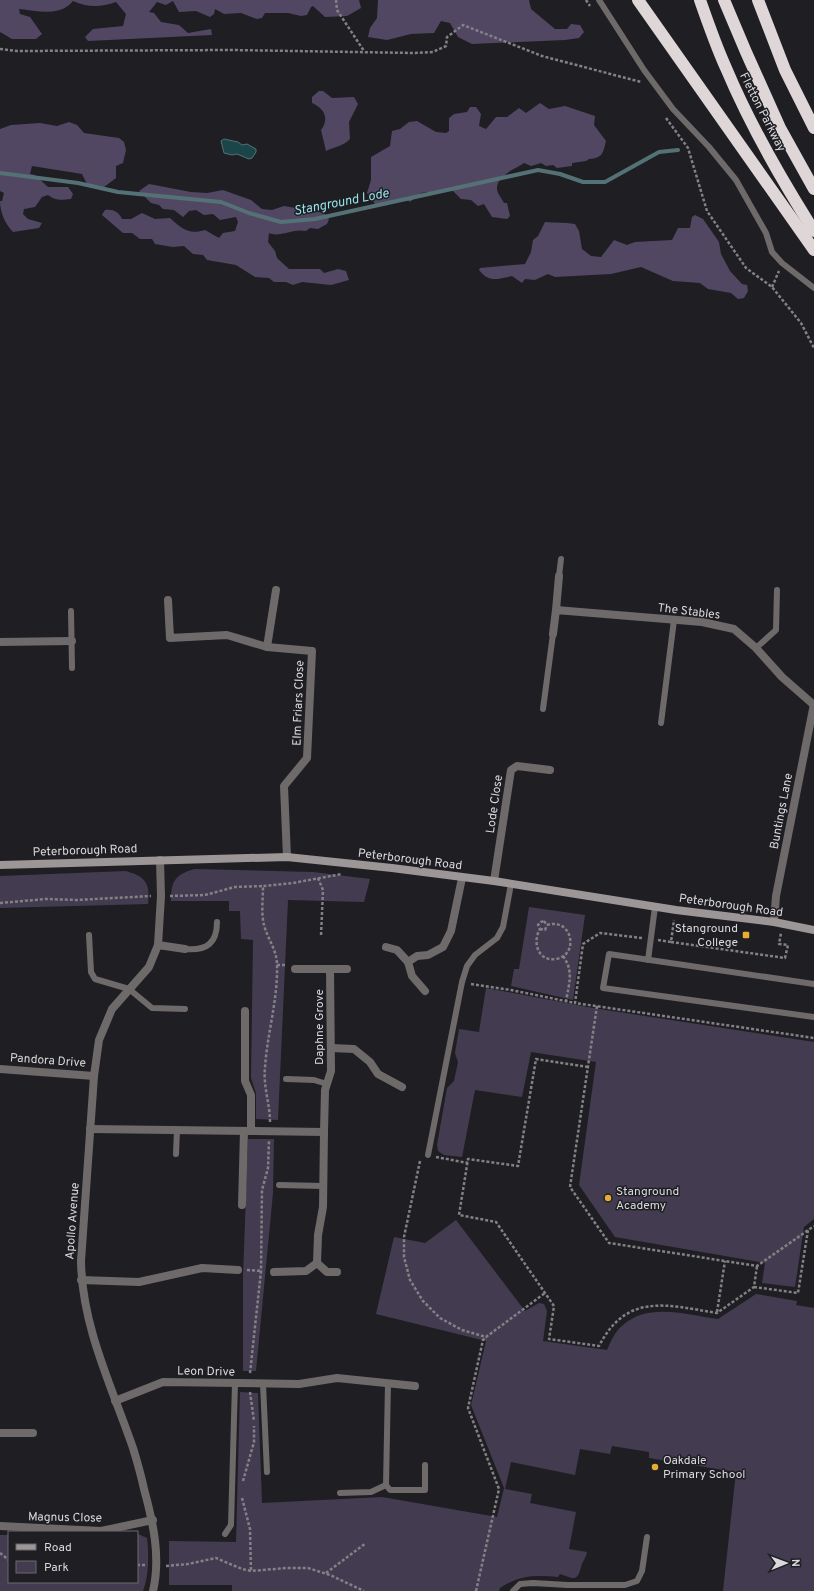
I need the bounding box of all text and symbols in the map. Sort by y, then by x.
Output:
street label: Fletton Parkway [735,70,789,155]
water label: Stanground Lode [293,186,390,220]
street label: The Stables [657,600,721,624]
street label: Elm Friars Close [290,660,308,746]
street label: Buntings Lane [767,772,797,851]
street label: Lode Close [483,774,507,835]
street label: Peterborough Road [32,841,138,861]
street label: Peterborough Road [357,846,463,874]
street label: Peterborough Road [678,891,784,921]
place label: Stanground College [675,921,738,951]
marker: Stanground College [741,930,751,940]
street label: Daphne Grove [312,989,328,1065]
street label: Pandora Drive [9,1050,86,1072]
street label: Apollo Avenue [62,1182,84,1260]
place label: Stanground Academy [616,1184,679,1214]
marker: Stanground Academy [603,1193,613,1203]
street label: Leon Drive [177,1363,235,1381]
place label: Oakdale Primary School [663,1453,746,1483]
marker: Oakdale Primary School [650,1462,660,1472]
street label: Magnus Close [28,1509,102,1527]
legend [8,1531,138,1583]
text: Road [44,1540,72,1556]
north arrow [766,1543,806,1583]
text: N [788,1559,802,1567]
text: Park [44,1560,69,1576]

